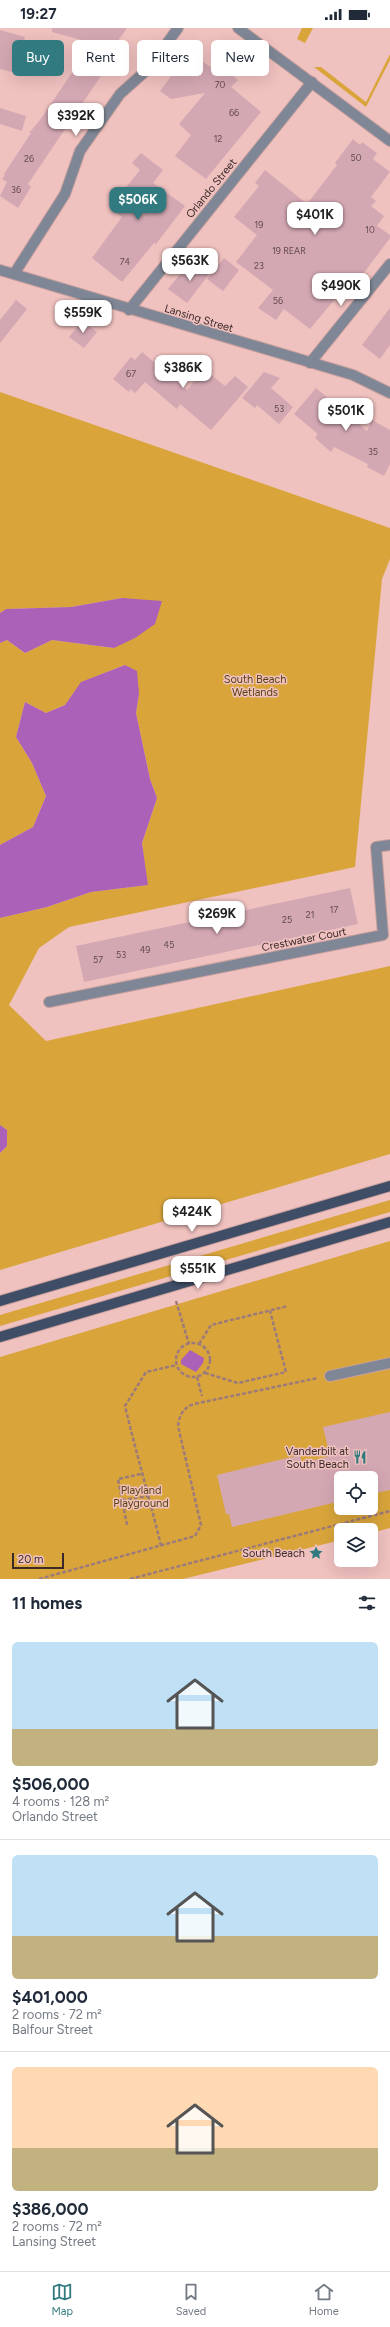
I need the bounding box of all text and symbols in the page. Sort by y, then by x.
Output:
text: 19:27 [20,5,57,23]
chip: Buy [12,40,64,76]
chip: Rent [72,40,129,76]
chip: Filters [137,40,203,76]
chip: New [211,40,269,76]
house number: 70 [215,79,226,90]
pin: $392K [48,103,104,137]
house number: 66 [229,107,239,118]
text: $392K [57,108,95,123]
house number: 12 [214,133,222,144]
house number: 50 [351,152,362,163]
house number: 26 [24,153,34,164]
street label: Orlando Street [183,156,239,221]
house number: 36 [11,184,21,195]
pin: $506K [110,187,166,221]
text: $506K [118,192,158,207]
pin: $401K [287,202,343,236]
text: $401K [296,207,334,222]
house number: 19 [255,219,263,230]
house number: 10 [365,224,375,235]
house number: 19 REAR [272,245,306,256]
pin: $563K [162,248,218,282]
text: $563K [171,253,209,268]
house number: 74 [120,256,131,267]
house number: 23 [254,260,264,271]
pin: $490K [313,273,369,307]
text: $490K [321,278,361,293]
house number: 56 [273,295,283,306]
pin: $559K [55,300,111,334]
street label: Lansing Street [163,302,235,335]
text: $559K [64,305,102,320]
pin: $386K [155,355,211,389]
text: $386K [164,360,202,375]
house number: 67 [126,368,136,379]
pin: $501K [318,398,374,432]
house number: 53 [274,403,284,414]
text: $501K [327,403,365,418]
house number: 35 [368,446,378,457]
park label: South Beach Wetlands [224,673,286,699]
pin: $269K [189,901,245,935]
house number: 17 [330,904,338,915]
text: $269K [198,906,236,921]
house number: 21 [306,909,314,920]
house number: 25 [282,914,292,925]
street label: Crestwater Court [261,925,348,954]
house number: 45 [164,939,174,950]
house number: 49 [140,944,150,955]
house number: 53 [116,949,126,960]
house number: 57 [93,954,103,965]
pin: $424K [164,1199,220,1233]
text: $424K [172,1204,212,1219]
pin: $551K [170,1256,226,1290]
text: $551K [180,1261,216,1276]
place label: Vanderbilt at South Beach [286,1445,349,1471]
restaurant icon: Vanderbilt at South Beach [352,1449,368,1465]
map controls [334,1471,378,1567]
button: locate [334,1471,378,1515]
park label: Playland Playground [113,1484,169,1510]
button: layers [334,1523,378,1567]
place icon: South Beach [308,1545,324,1561]
place label: South Beach [242,1547,305,1560]
scale bar [12,1551,64,1570]
text: 20 m [18,1553,43,1566]
icon: filters [356,1592,378,1614]
text: 11 homes [12,1593,82,1613]
icon: home [159,1668,231,1740]
text: $506,000 [12,1774,90,1794]
text: 4 rooms · 128 m² [12,1794,109,1809]
text: Orlando Street [12,1809,98,1824]
icon: home [159,1881,231,1953]
text: $401,000 [12,1987,88,2007]
text: 2 rooms · 72 m² [12,2007,102,2022]
text: Balfour Street [12,2022,93,2037]
icon: home [159,2093,231,2165]
text: $386,000 [12,2199,89,2219]
text: 2 rooms · 72 m² [12,2219,102,2234]
text: Lansing Street [12,2234,96,2249]
tab: Map [51,2281,73,2318]
tab: Saved [176,2281,206,2318]
tab: Home [309,2281,339,2318]

